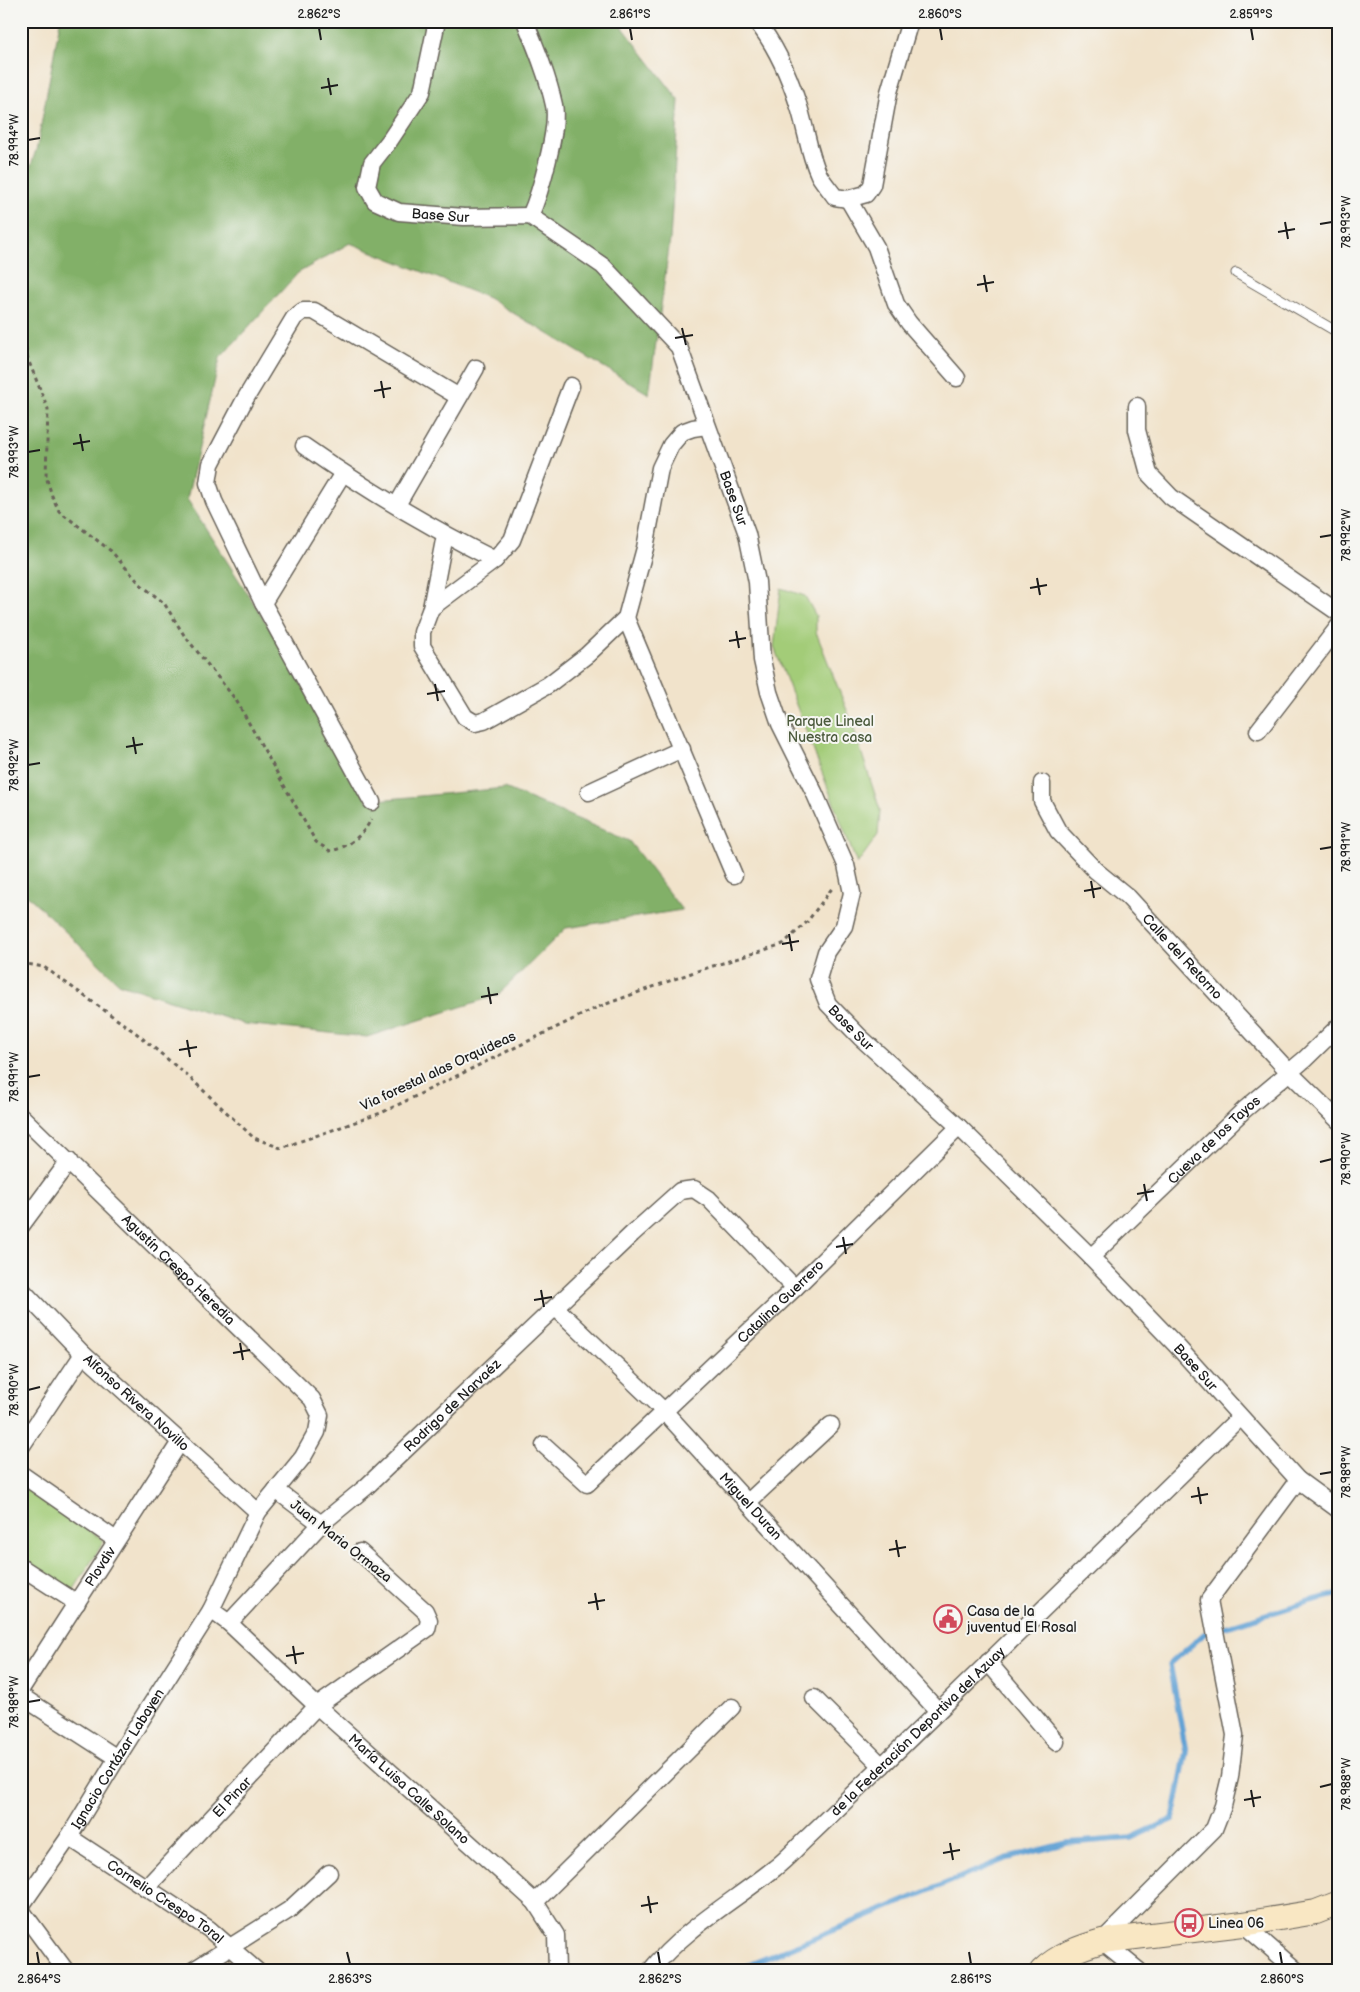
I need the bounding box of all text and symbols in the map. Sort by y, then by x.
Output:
text: 2.862°S [297,7,341,22]
text: 2.861°S [609,7,651,22]
text: 2.860°S [918,7,962,22]
text: 2.859°S [1229,7,1273,22]
text: 78.994°W [7,114,22,166]
text: 78.993°W [1339,196,1354,248]
street label: Base Sur [411,204,470,225]
text: 78.993°W [7,426,22,478]
street label: Base Sur [716,468,752,529]
text: 78.992°W [1339,509,1354,561]
park label: Parque Lineal Nuestra casa [786,713,874,746]
text: 78.992°W [7,739,22,791]
text: 78.991°W [1339,822,1354,872]
street label: Calle del Retorno [1139,910,1226,1003]
street label: Base Sur [825,1001,878,1055]
street label: Via forestal alas Orquideas [358,1027,518,1115]
text: 78.991°W [7,1052,22,1102]
street label: Cueva de los Tayos [1164,1092,1264,1187]
text: 78.990°W [1339,1133,1354,1185]
street label: Agustín Crespo Heredia [119,1211,239,1328]
street label: Catalina Guerrero [734,1256,827,1347]
street label: Base Sur [1170,1340,1222,1395]
street label: Alfonso Rivera Novillo [80,1350,193,1455]
street label: Rodrigo de Narvaéz [400,1355,504,1455]
text: 78.990°W [7,1364,22,1416]
text: 78.989°W [1339,1446,1354,1498]
street label: Miguel Duran [716,1469,786,1543]
street label: Juan Maria Ormaza [287,1496,395,1586]
street label: Plovdiv [81,1543,119,1589]
place label: Casa de la juventud El Rosal [966,1603,1077,1636]
public building icon: Casa de la juventud El Rosal [933,1604,963,1634]
street label: de la Federación Deportiva del Azuay [827,1642,1009,1819]
text: 78.989°W [7,1676,22,1728]
street label: Ignacio Cortázar Labayen [67,1685,167,1832]
street label: María Luisa Calle Solano [345,1730,473,1848]
text: 78.988°W [1339,1758,1354,1810]
street label: El Pinar [209,1772,255,1821]
street label: Cornelio Crespo Toral [104,1856,228,1947]
bus stop icon: Linea 06 [1174,1908,1204,1938]
place label: Linea 06 [1208,1915,1264,1932]
text: 2.864°S [17,1972,61,1987]
text: 2.863°S [328,1972,372,1987]
text: 2.862°S [638,1972,682,1987]
text: 2.861°S [950,1972,992,1987]
text: 2.860°S [1260,1972,1304,1987]

